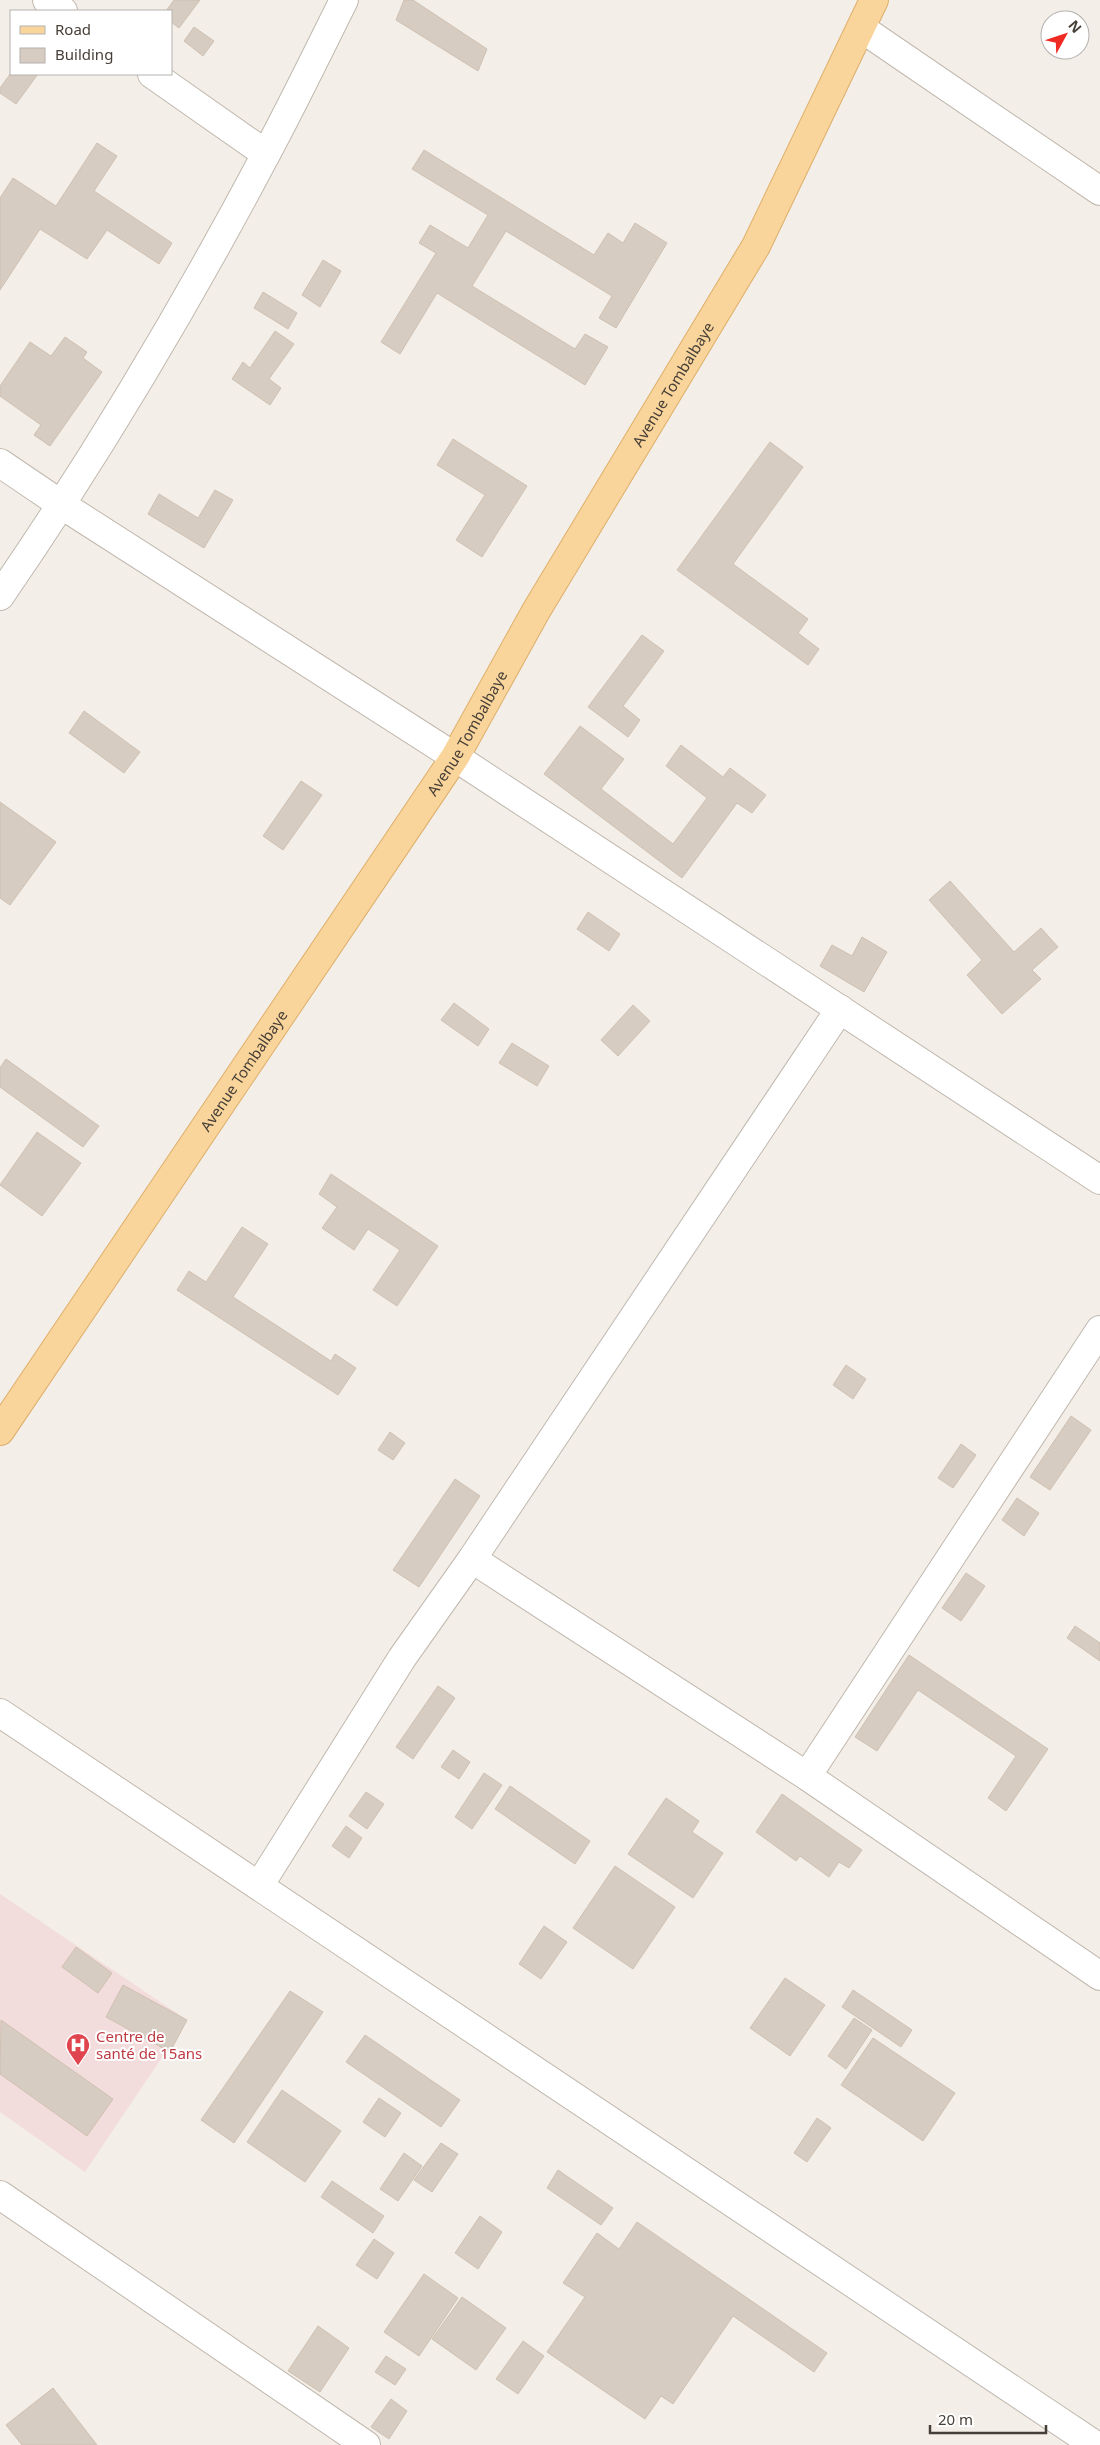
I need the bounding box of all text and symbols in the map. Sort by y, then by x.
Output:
legend [10,10,172,75]
north arrow [1040,10,1090,60]
text: N [1064,16,1086,37]
text: Road [55,19,91,39]
text: Building [55,44,113,64]
street label: Avenue Tombalbaye [627,318,718,450]
street label: Avenue Tombalbaye [422,666,511,799]
street label: Avenue Tombalbaye [195,1006,291,1135]
place label: Centre de santé de 15ans [96,2026,202,2063]
hospital icon: Centre de santé de 15ans [65,2032,91,2066]
scale bar [930,2402,1046,2434]
text: 20 m [938,2409,973,2429]

